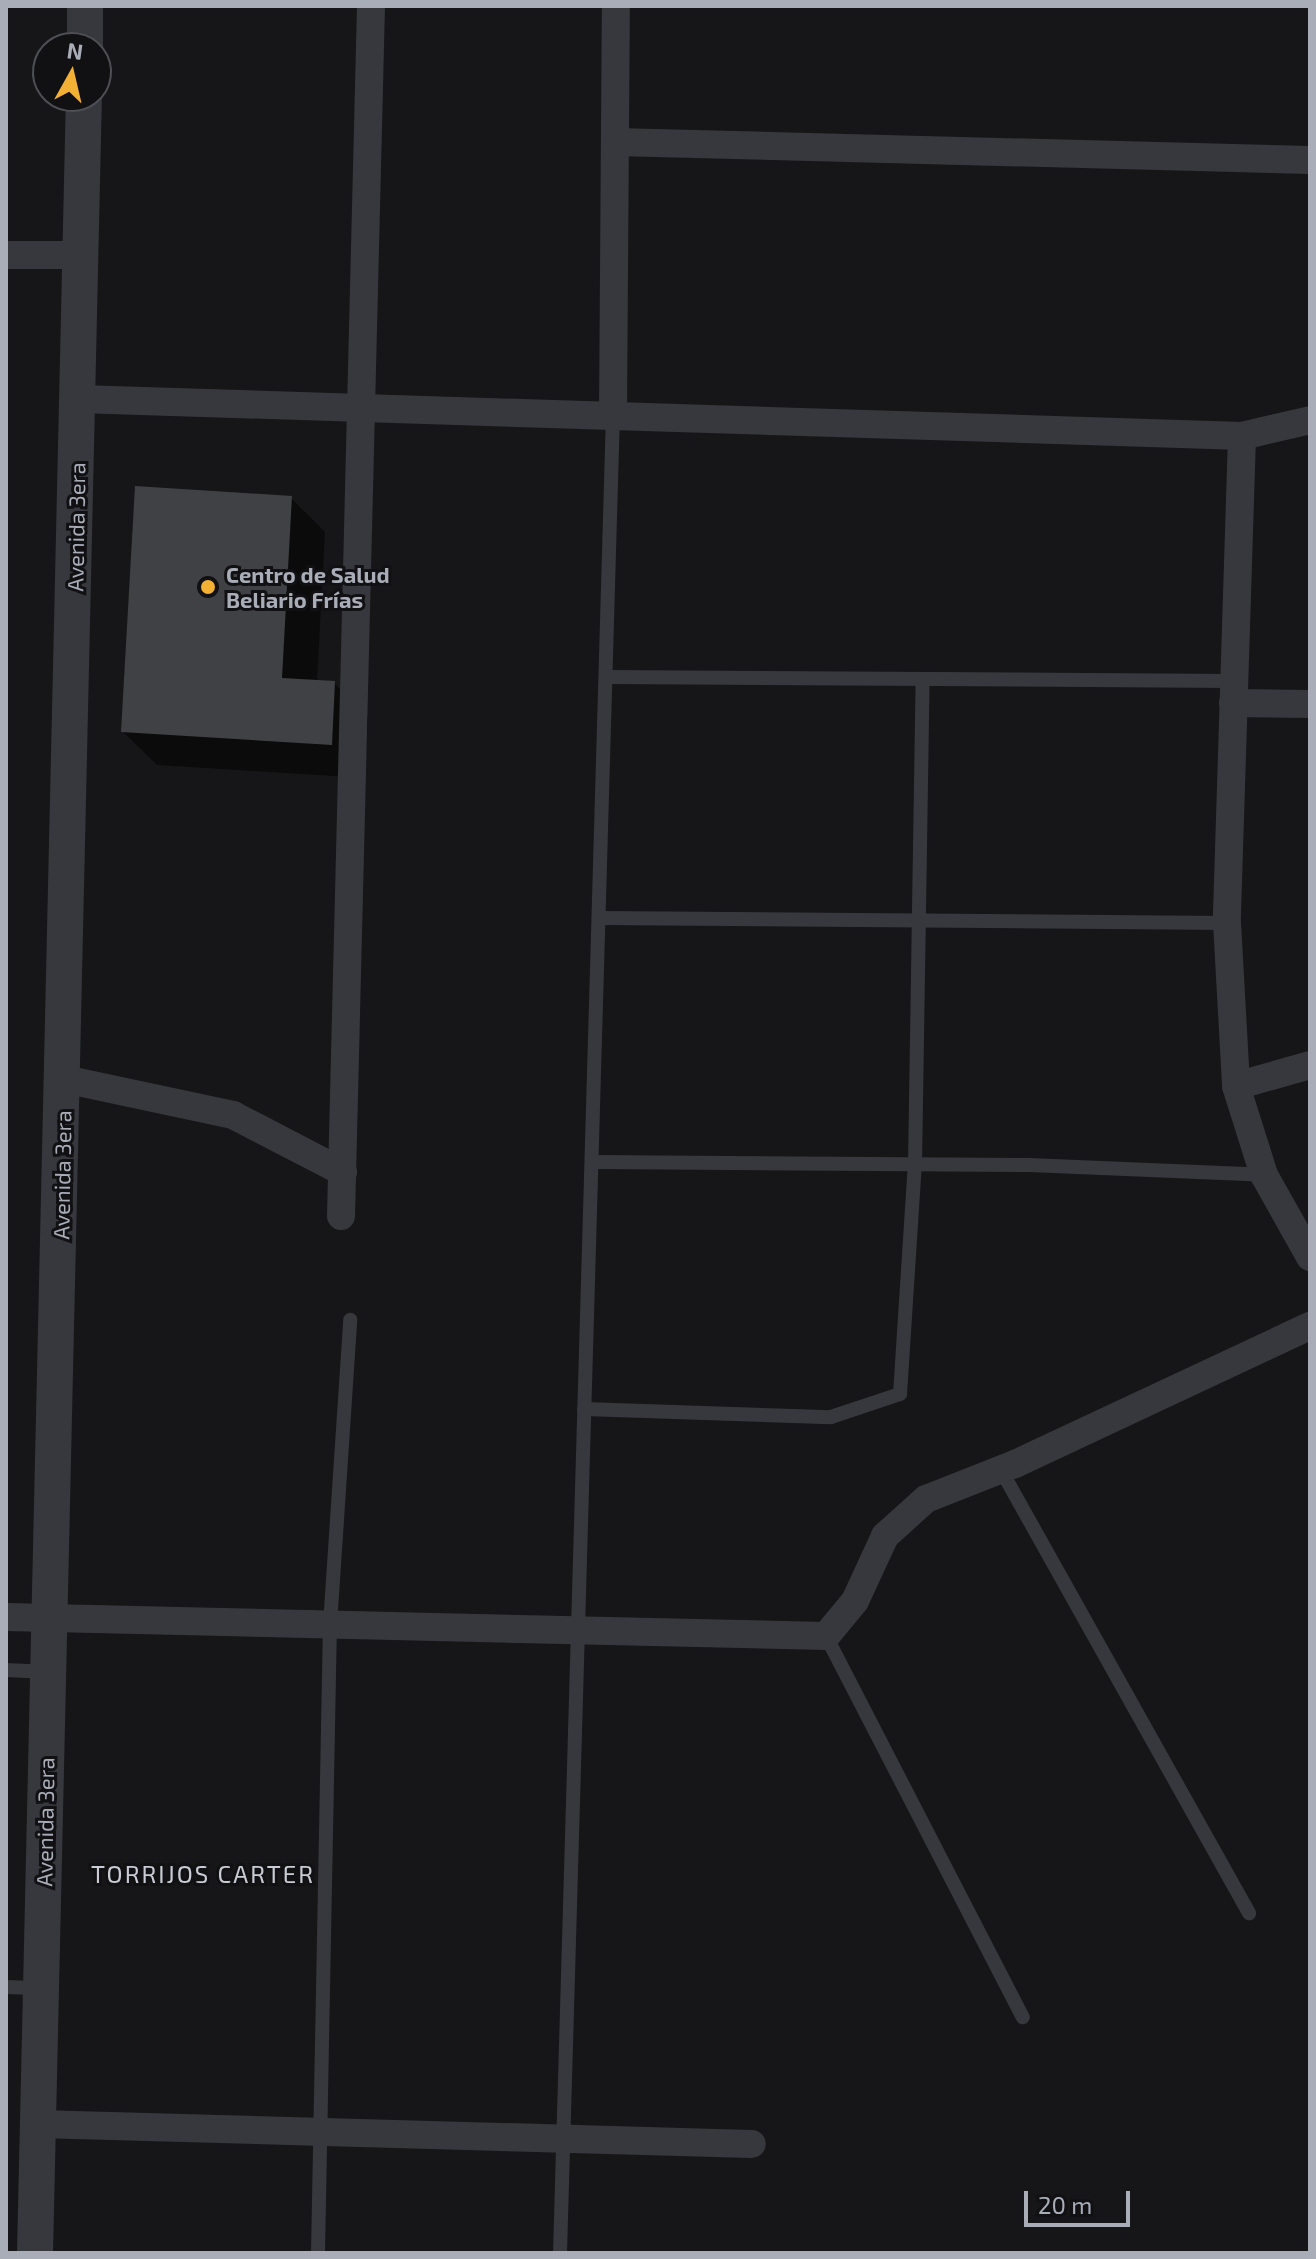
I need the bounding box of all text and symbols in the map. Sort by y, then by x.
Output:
north arrow [32,32,112,112]
text: N [65,36,85,64]
street label: Avenida 3era [62,462,90,592]
place label: Centro de Salud Beliario Frías [226,561,390,612]
marker: Centro de Salud Beliario Frías [197,576,219,598]
street label: Avenida 3era [48,1110,76,1240]
street label: Avenida 3era [31,1757,59,1887]
district label: TORRIJOS CARTER [91,1860,315,1888]
scale bar [1028,2175,1134,2225]
text: 20 m [1038,2190,1092,2219]

